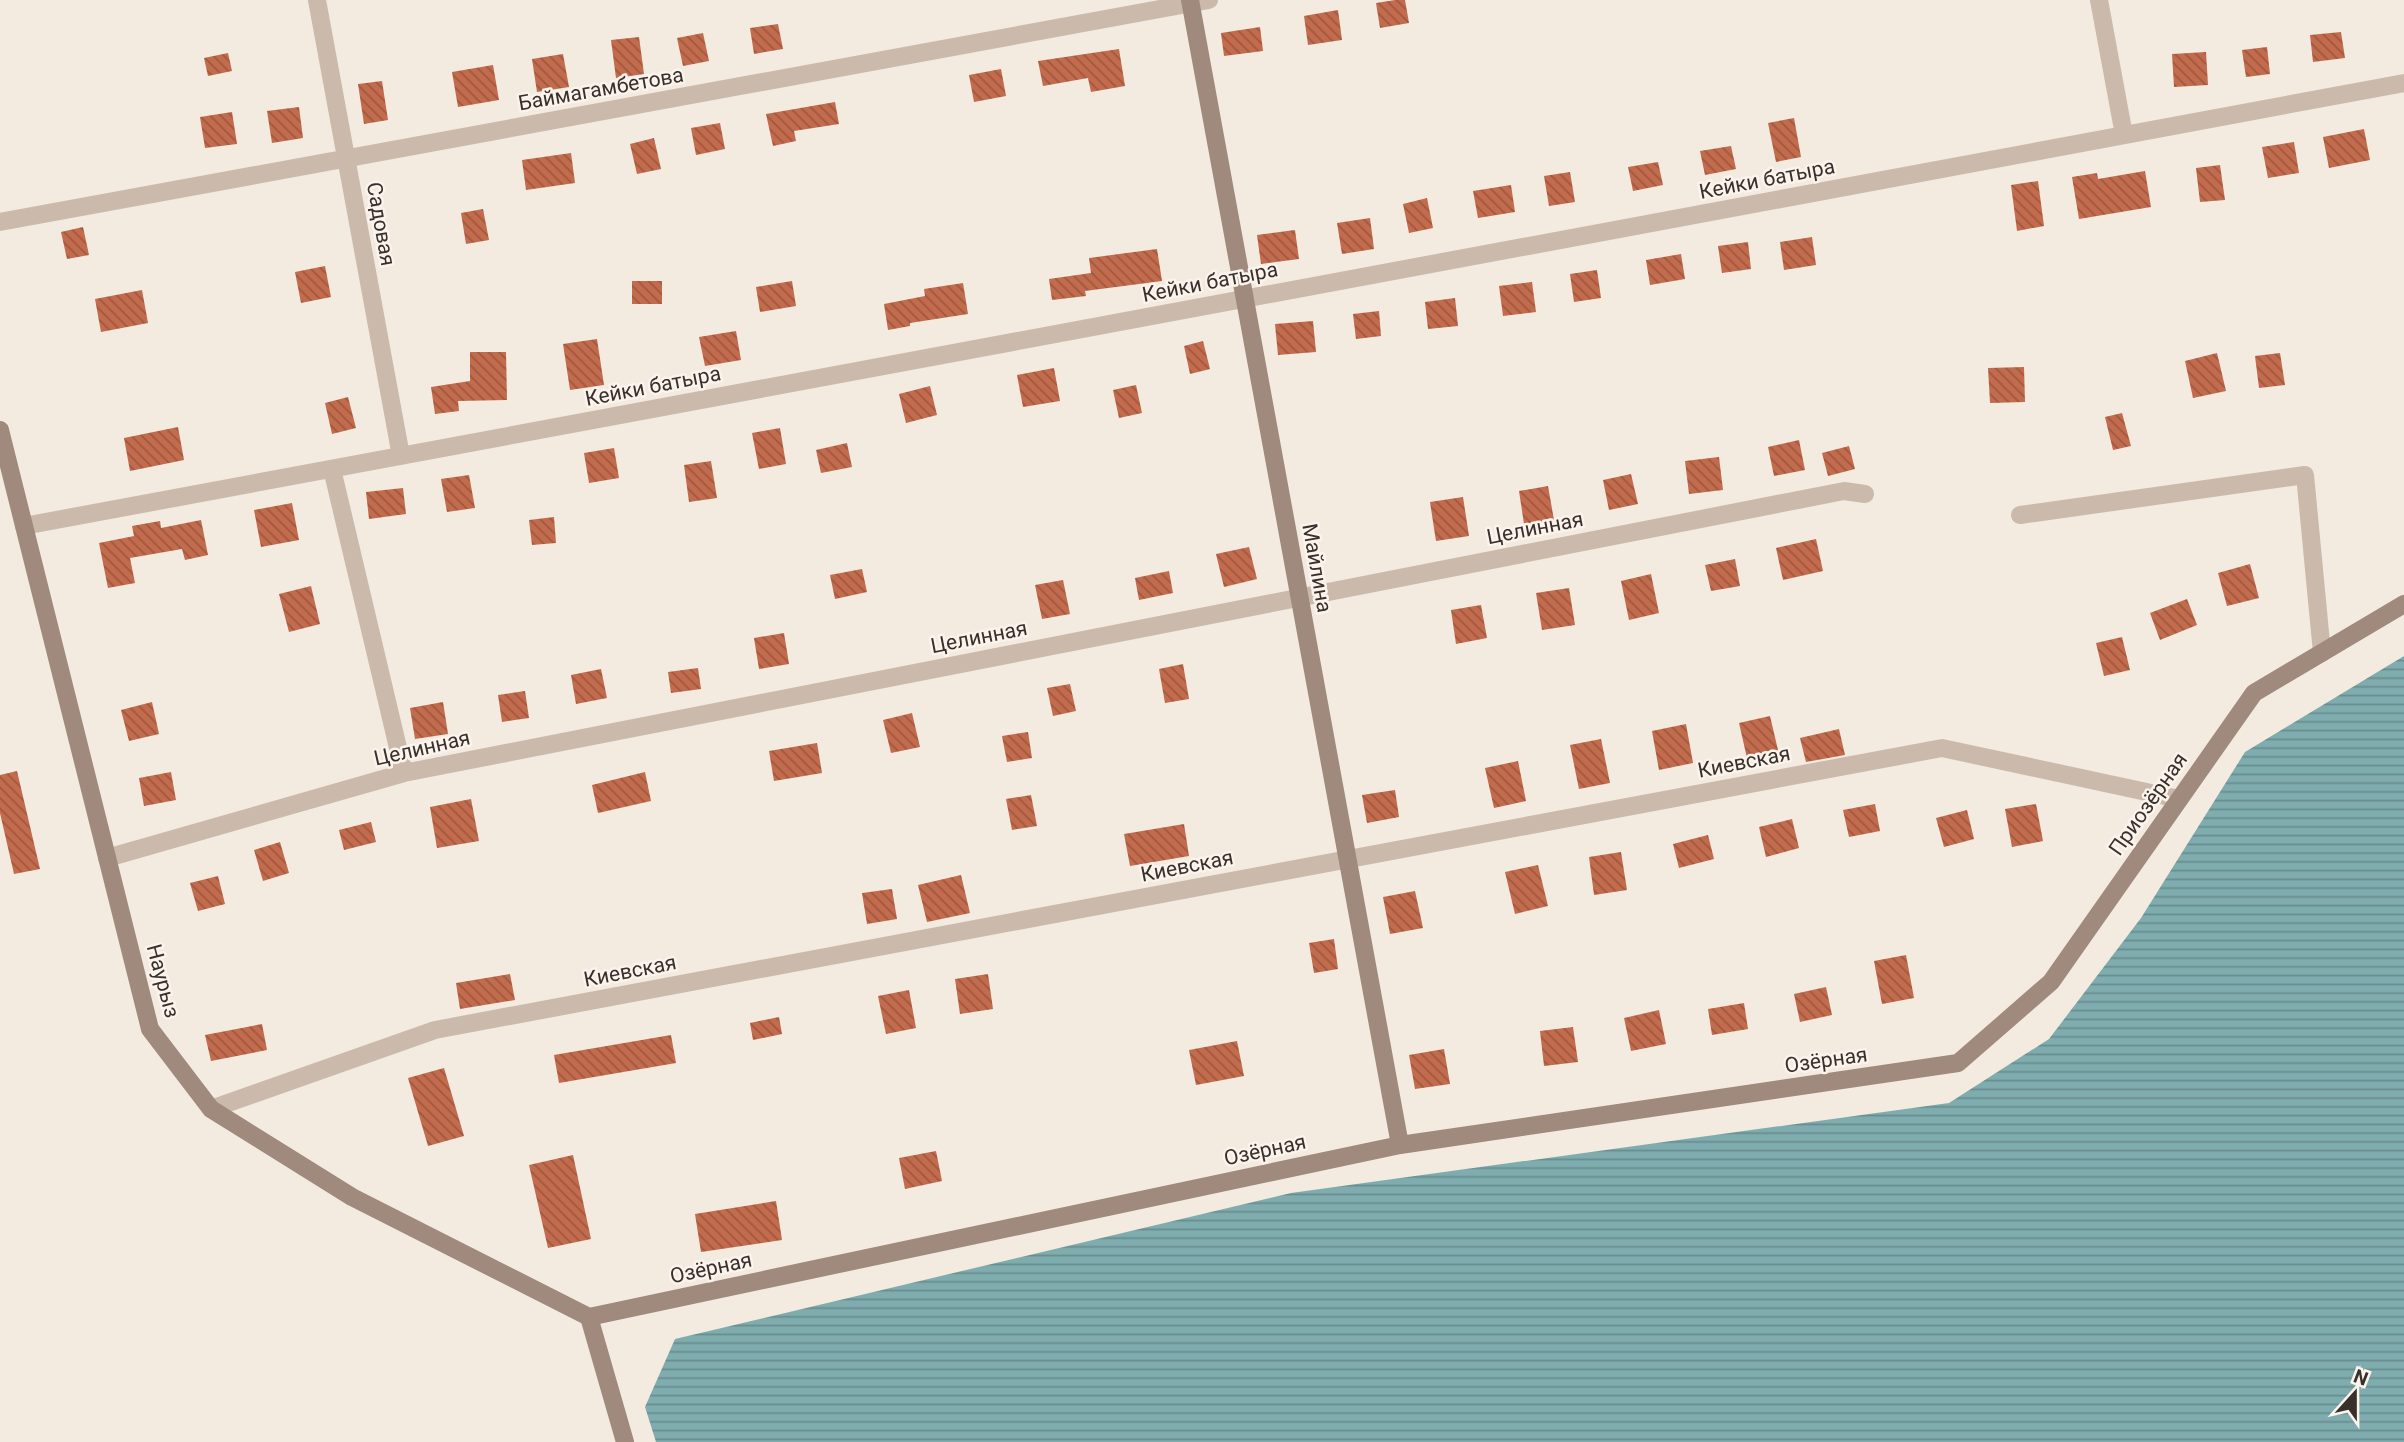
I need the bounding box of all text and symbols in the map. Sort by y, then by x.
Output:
street label: Баймагамбетова [517,63,685,115]
street label: Кейки батыра [1697,154,1837,204]
street label: Садовая [362,180,400,268]
street label: Кейки батыра [1140,257,1280,307]
street label: Кейки батыра [583,361,723,411]
street label: Целинная [1485,507,1585,549]
street label: Майлина [1297,522,1337,614]
street label: Целинная [929,616,1029,658]
street label: Целинная [372,725,472,771]
street label: Киевская [1696,741,1792,783]
street label: Приозёрная [2104,748,2192,860]
street label: Киевская [1139,845,1235,887]
street label: Наурыз [142,942,184,1020]
street label: Киевская [582,950,678,992]
street label: Озёрная [1783,1042,1869,1078]
street label: Озёрная [1222,1130,1308,1170]
street label: Озёрная [668,1248,754,1288]
north arrow [2320,1358,2390,1428]
text: N [2351,1364,2371,1391]

